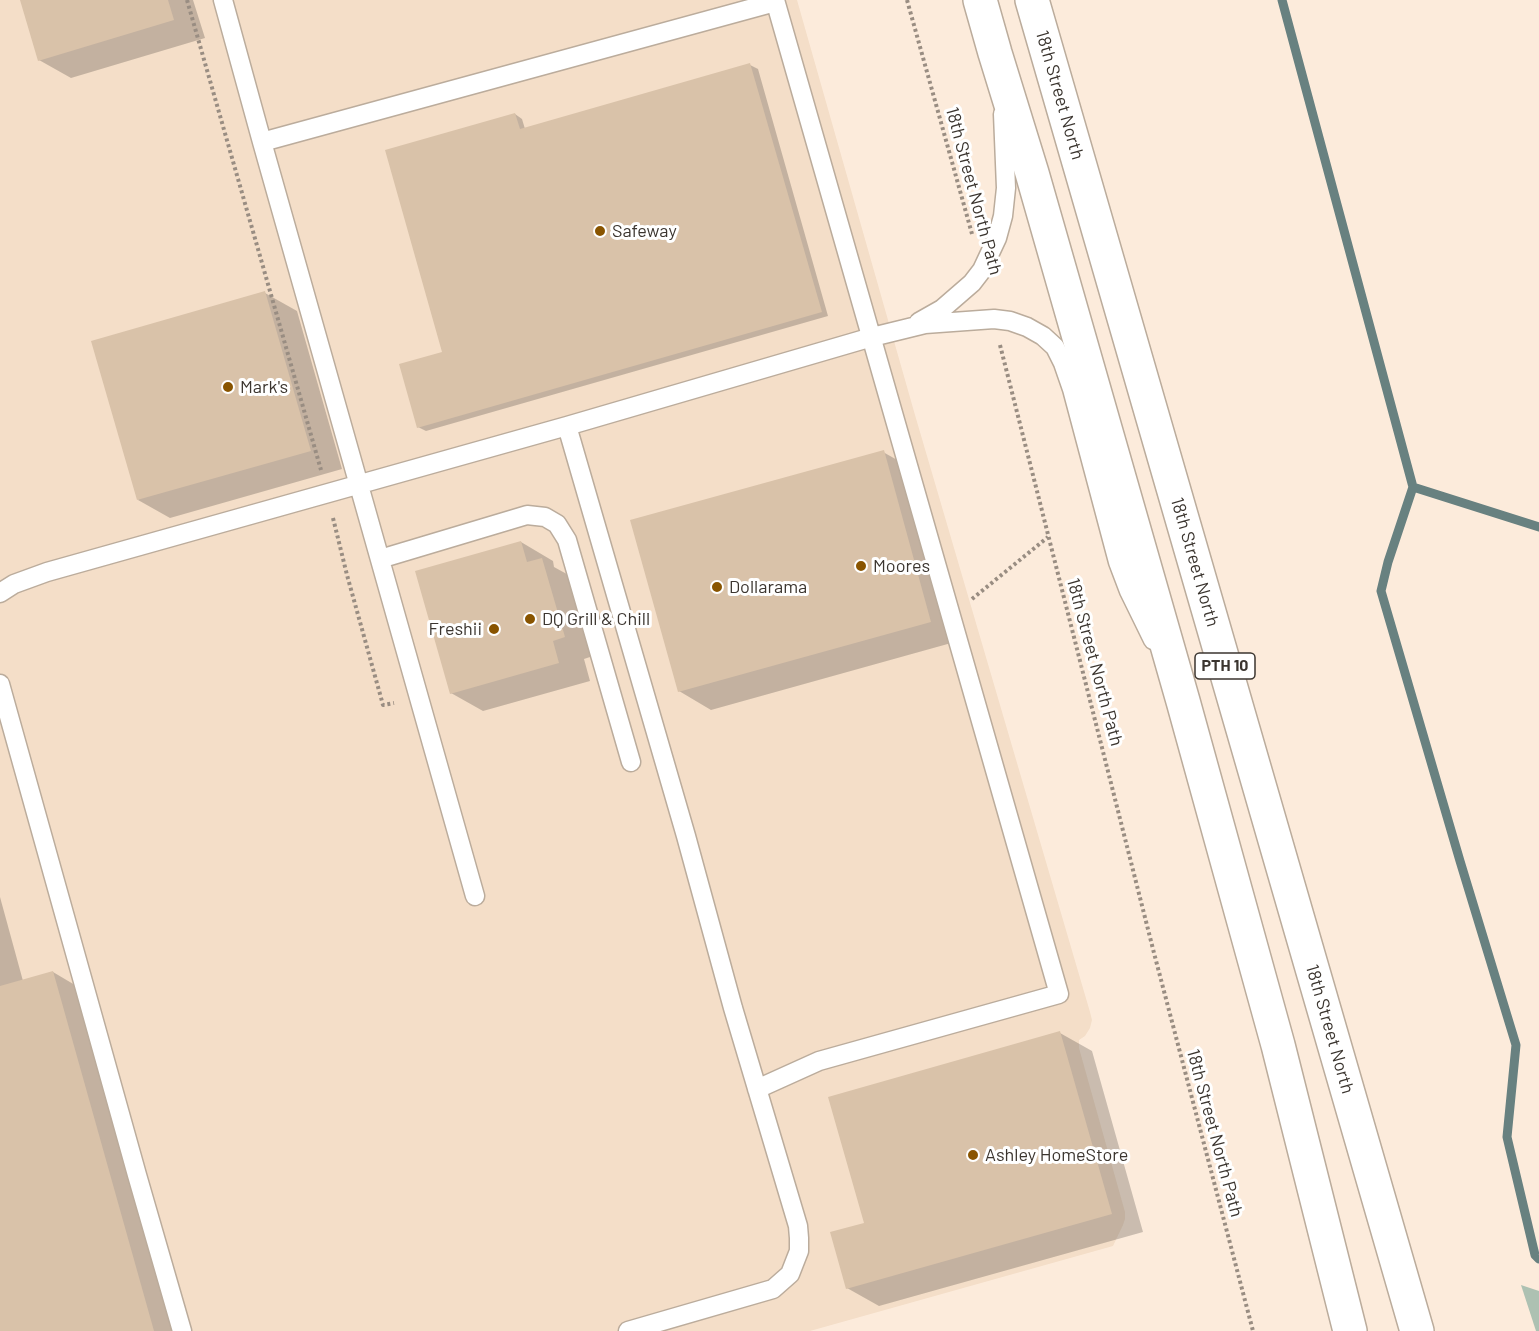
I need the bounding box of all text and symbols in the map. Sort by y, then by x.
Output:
street label: 18th Street North [1031,28,1089,162]
street label: 18th Street North Path [941,105,1007,277]
place label: Safeway [612,220,677,242]
marker: Safeway [593,224,607,238]
place label: Mark's [240,376,288,398]
marker: Mark's [221,380,235,394]
street label: 18th Street North [1166,495,1224,629]
place label: Moores [873,555,930,577]
marker: Moores [854,559,868,573]
place label: Dollarama [729,576,807,598]
street label: 18th Street North Path [1062,576,1128,748]
marker: Dollarama [710,580,724,594]
place label: DQ Grill & Chill [542,608,650,630]
marker: DQ Grill & Chill [523,612,537,626]
place label: Freshii [429,618,482,640]
marker: Freshii [487,622,501,636]
road number: PTH 10 [1195,653,1255,679]
street label: 18th Street North [1301,962,1359,1096]
street label: 18th Street North Path [1182,1047,1248,1219]
place label: Ashley HomeStore [985,1144,1128,1166]
marker: Ashley HomeStore [966,1148,980,1162]

